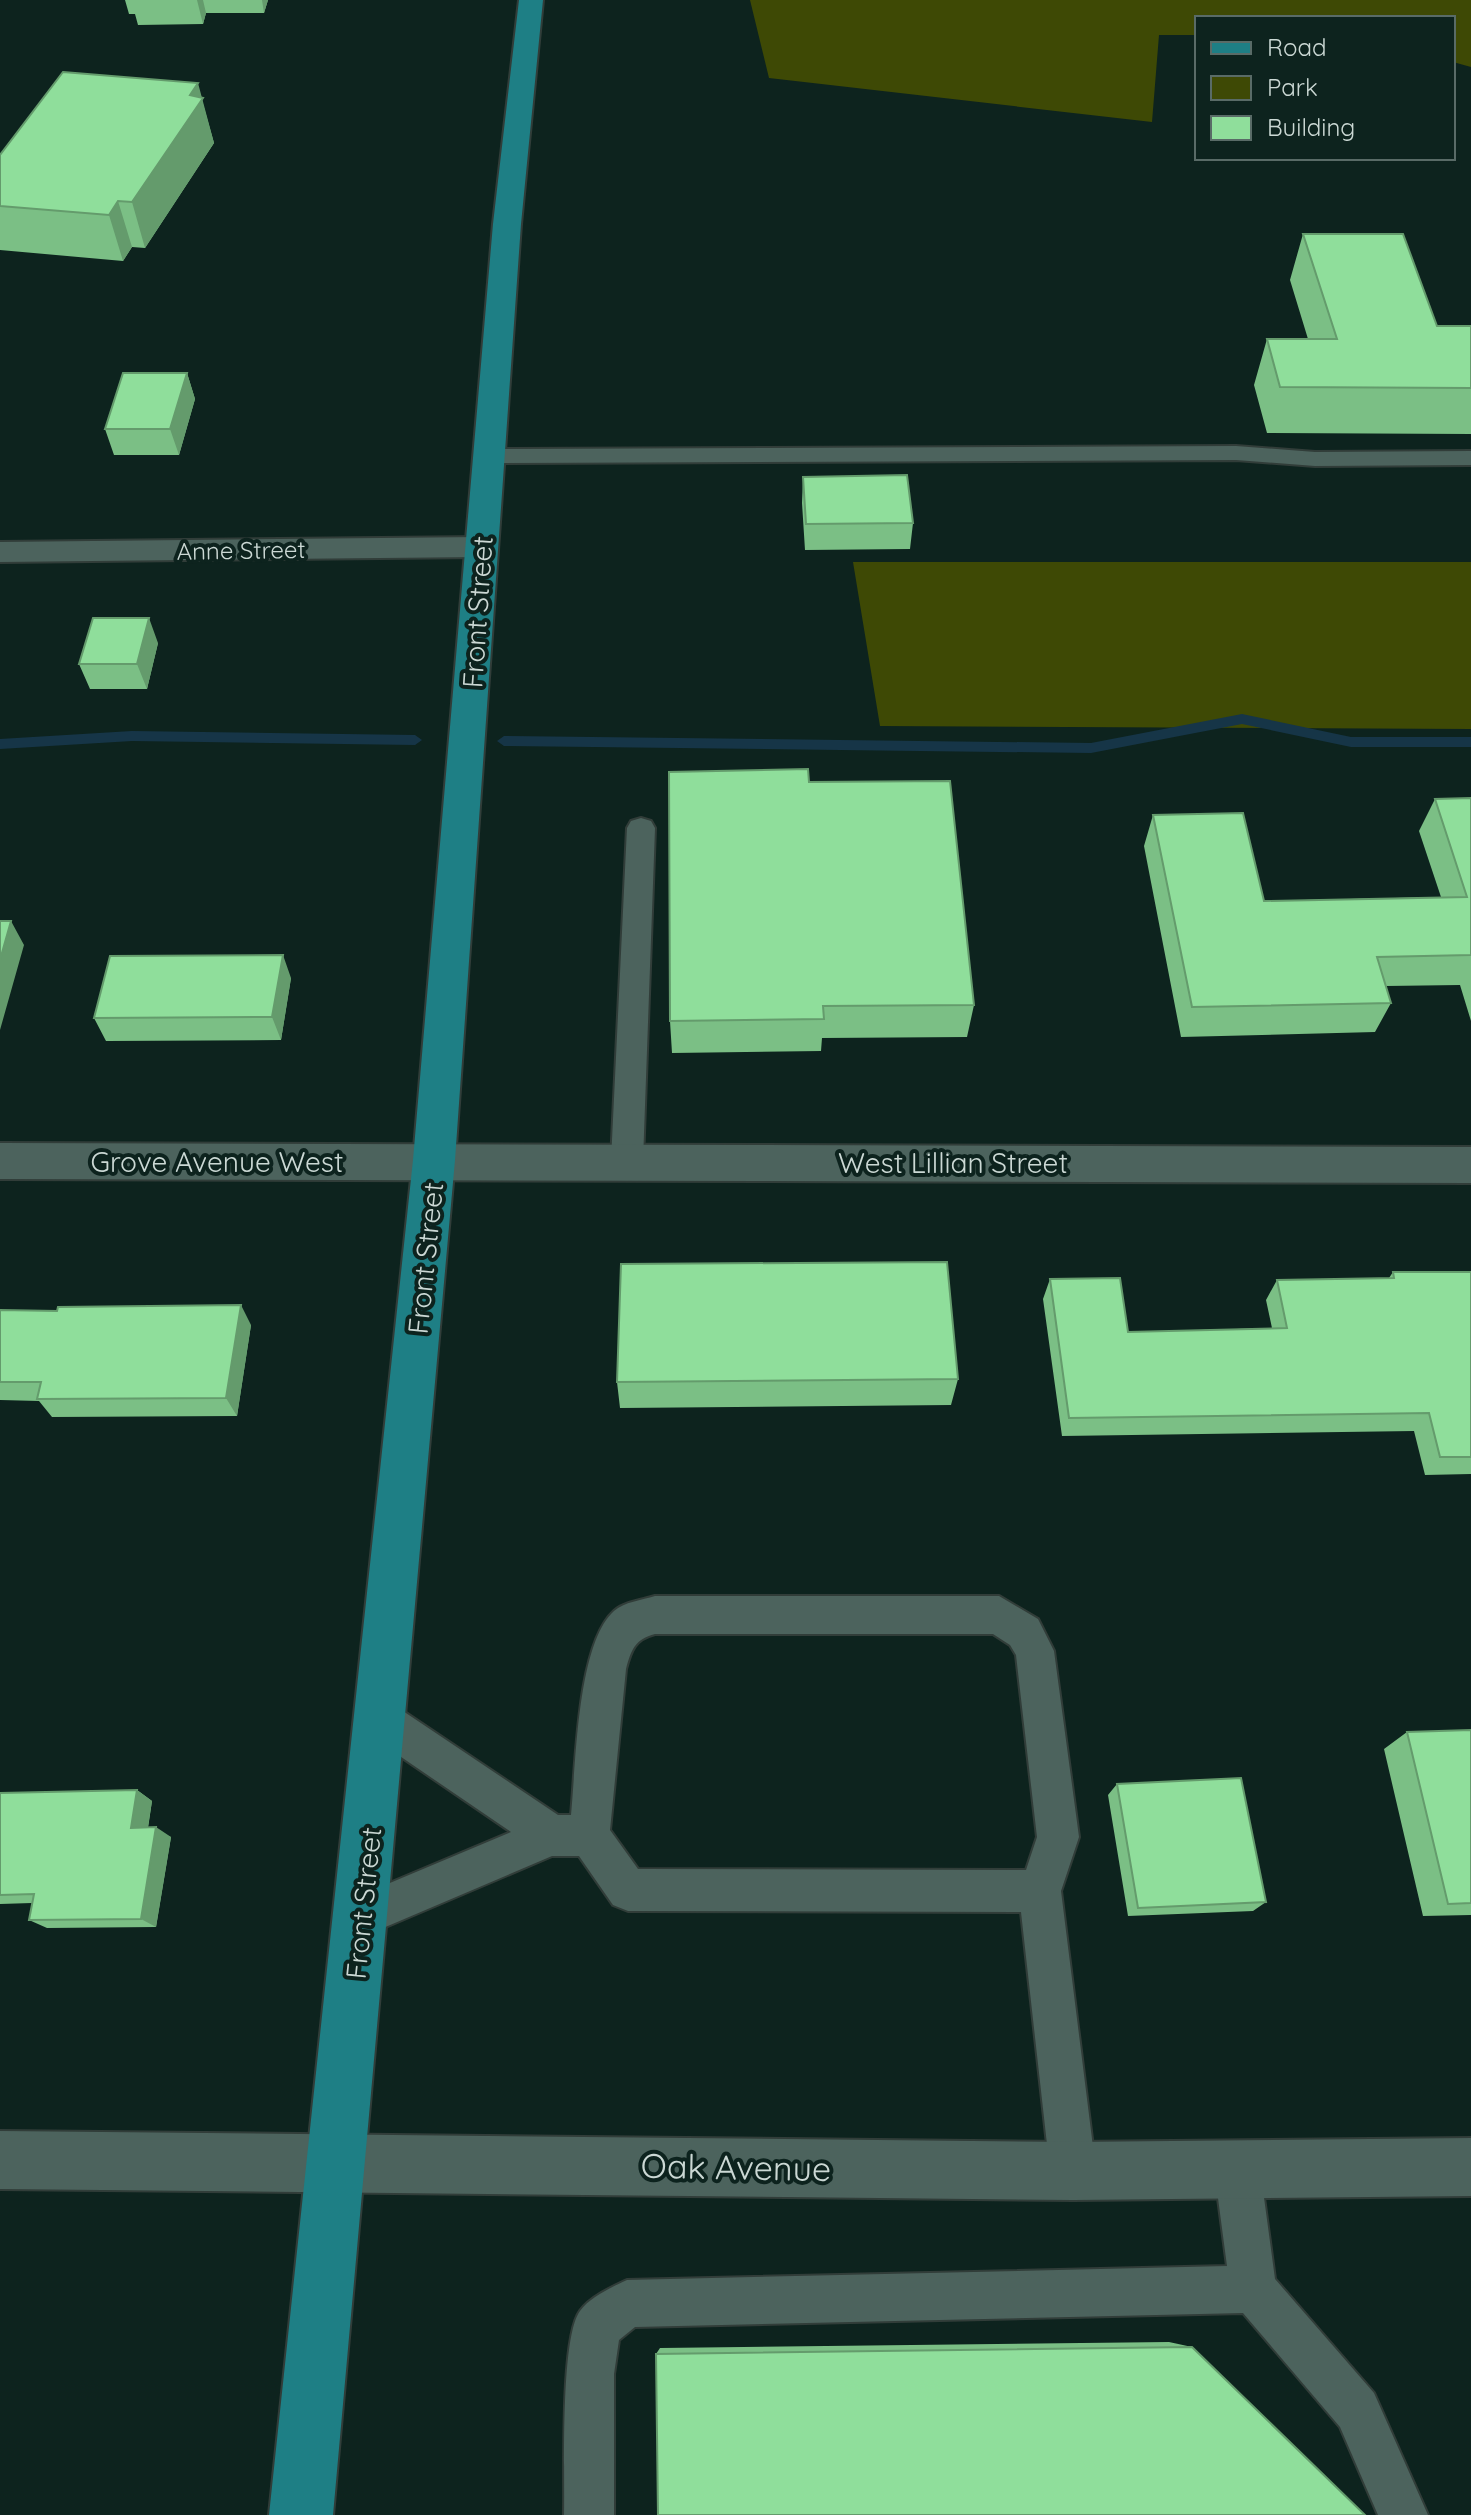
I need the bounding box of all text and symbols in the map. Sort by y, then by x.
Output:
legend [1195,16,1455,160]
text: Road [1267,32,1327,62]
text: Park [1267,72,1318,102]
text: Building [1267,112,1355,142]
street label: Anne Street [176,534,306,566]
street label: Front Street [454,535,500,689]
street label: Grove Avenue West [90,1144,344,1179]
street label: West Lillian Street [838,1145,1068,1180]
street label: Front Street [400,1180,450,1336]
street label: Front Street [338,1825,388,1981]
street label: Oak Avenue [640,2144,832,2190]

